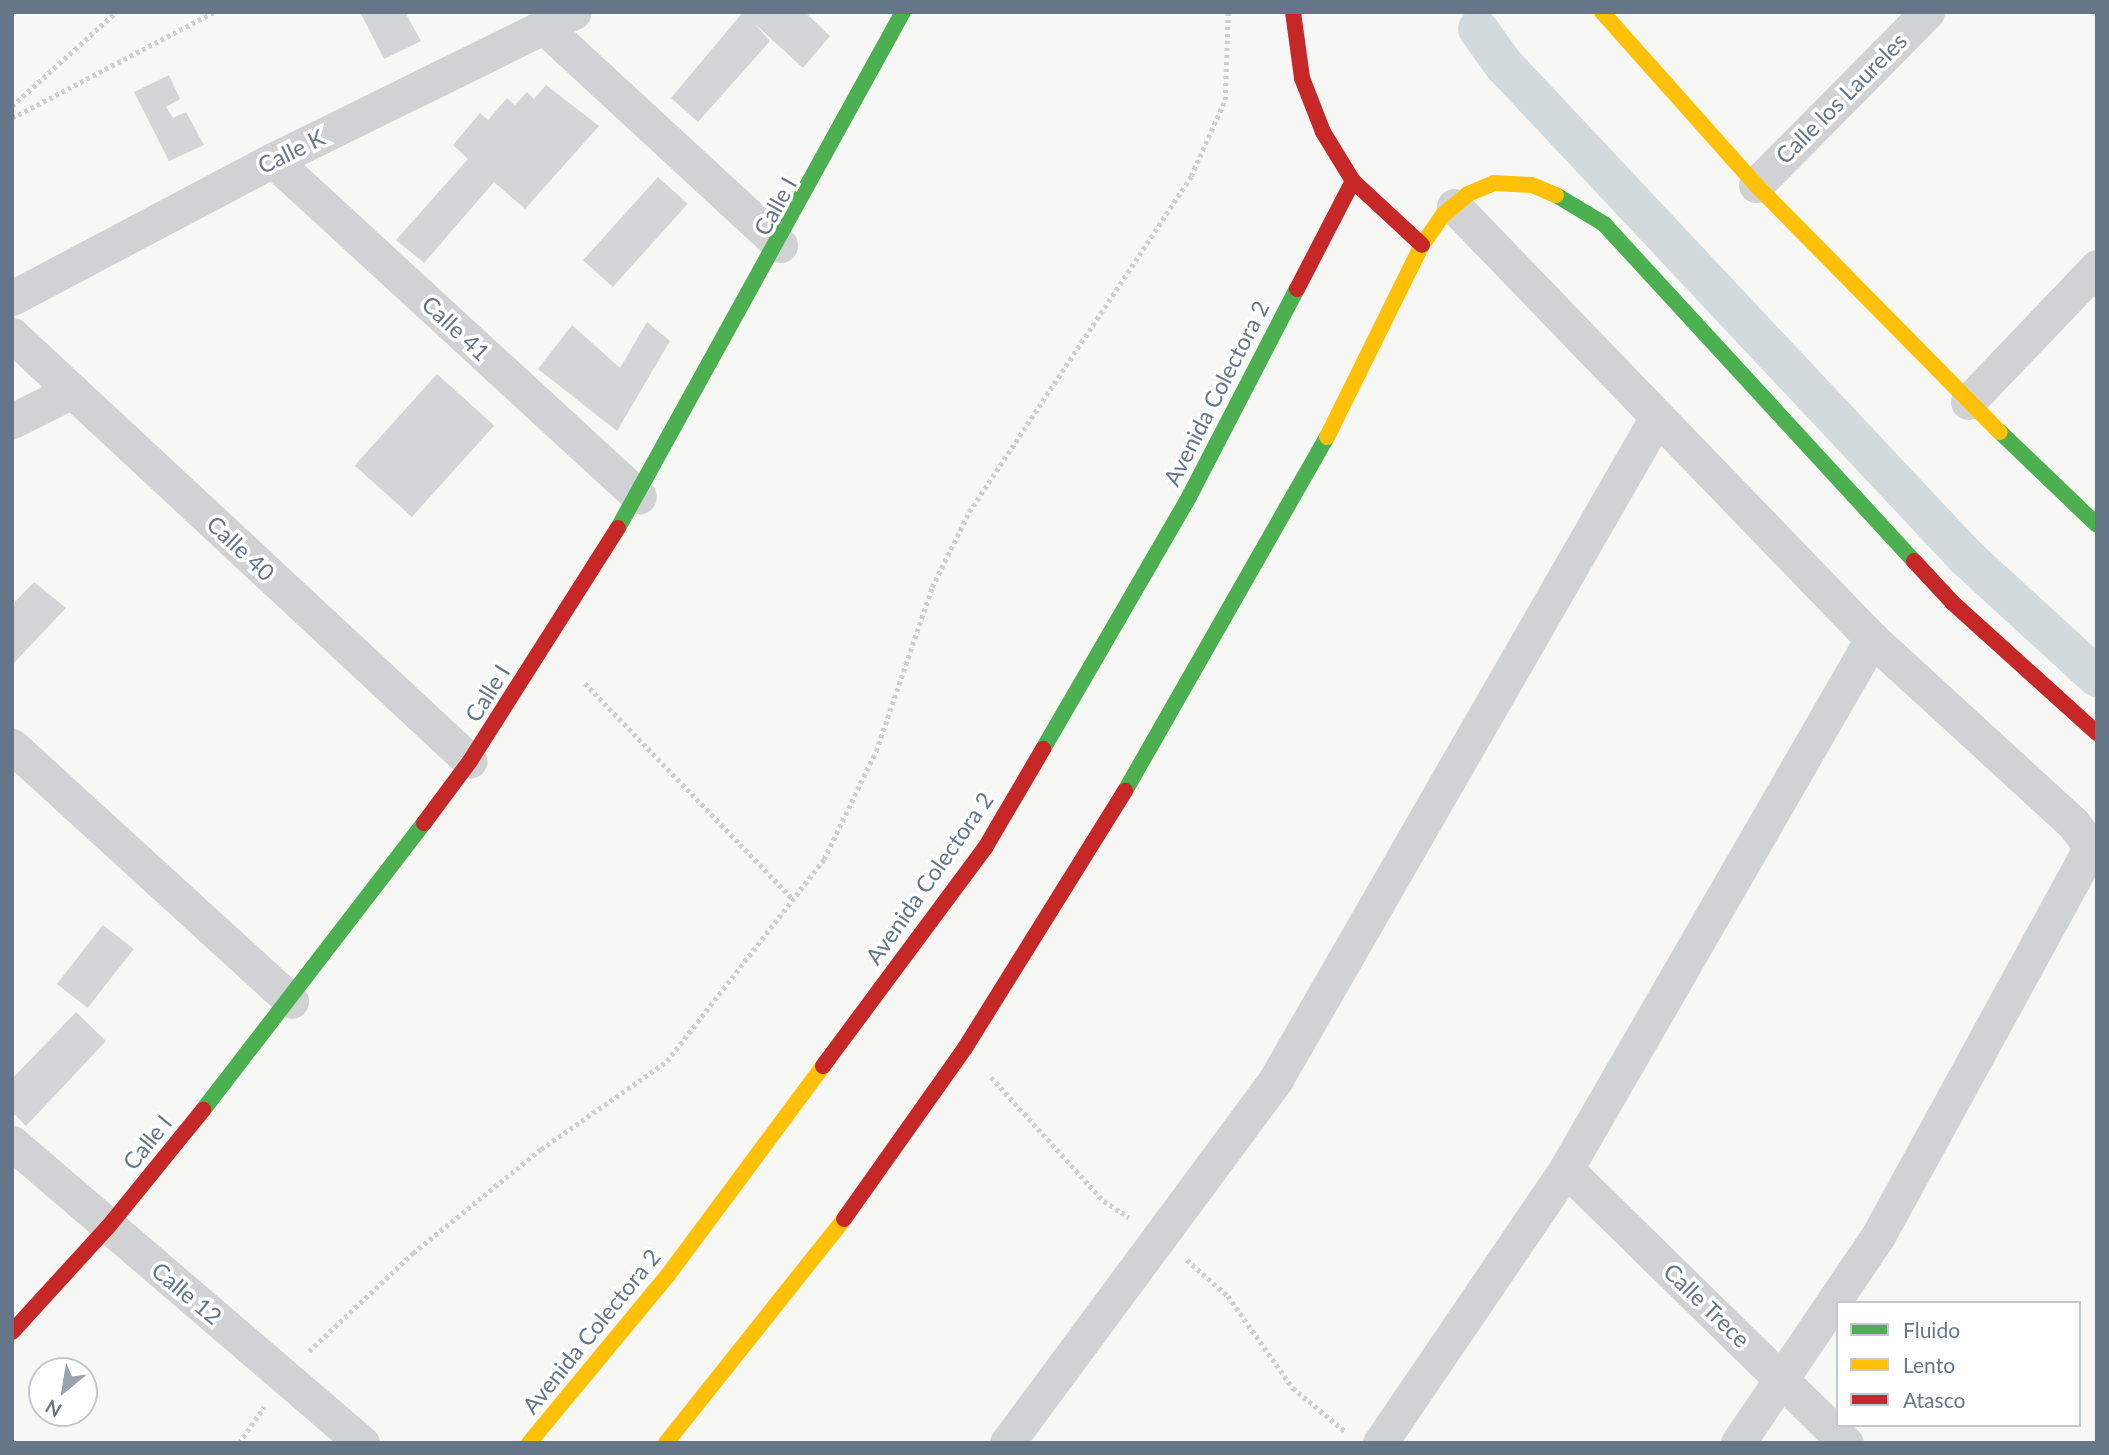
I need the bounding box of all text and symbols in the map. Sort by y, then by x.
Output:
street label: Calle los Laureles [1770,27,1912,169]
street label: Calle K [253,123,329,179]
street label: Calle I [748,172,802,240]
street label: Calle 41 [416,290,496,366]
street label: Avenida Colectora 2 [1157,296,1275,490]
street label: Calle 40 [201,510,281,586]
street label: Calle I [459,659,515,727]
street label: Avenida Colectora 2 [859,787,999,969]
street label: Calle I [117,1109,177,1175]
street label: Avenida Colectora 2 [516,1243,666,1419]
street label: Calle 12 [147,1256,227,1330]
street label: Calle Trece [1658,1257,1756,1353]
legend [1836,1301,2081,1427]
text: Fluido [1903,1317,1960,1342]
text: Lento [1903,1352,1955,1377]
north arrow [28,1357,98,1427]
text: Atasco [1903,1387,1965,1412]
text: N [41,1395,65,1423]

